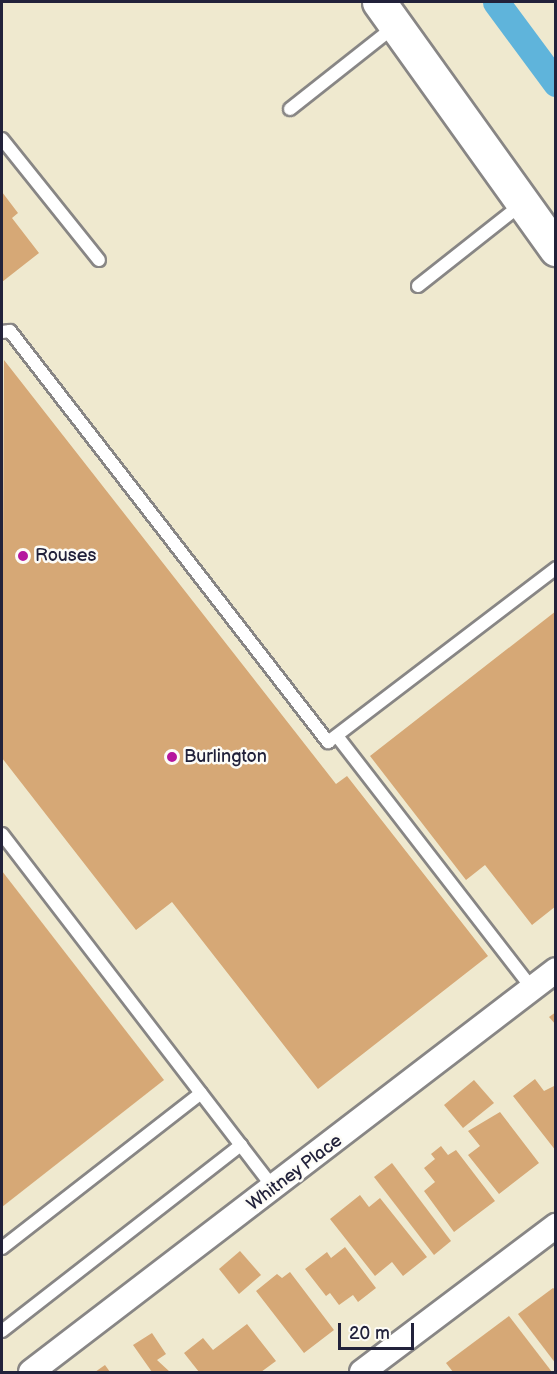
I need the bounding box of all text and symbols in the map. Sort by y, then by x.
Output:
place label: Rouses [35,545,96,567]
marker: Rouses [16,549,30,563]
place label: Burlington [184,746,267,768]
marker: Burlington [165,750,179,764]
street label: Whitney Place [243,1130,347,1216]
scale bar [341,1311,418,1349]
text: 20 m [349,1323,390,1344]

